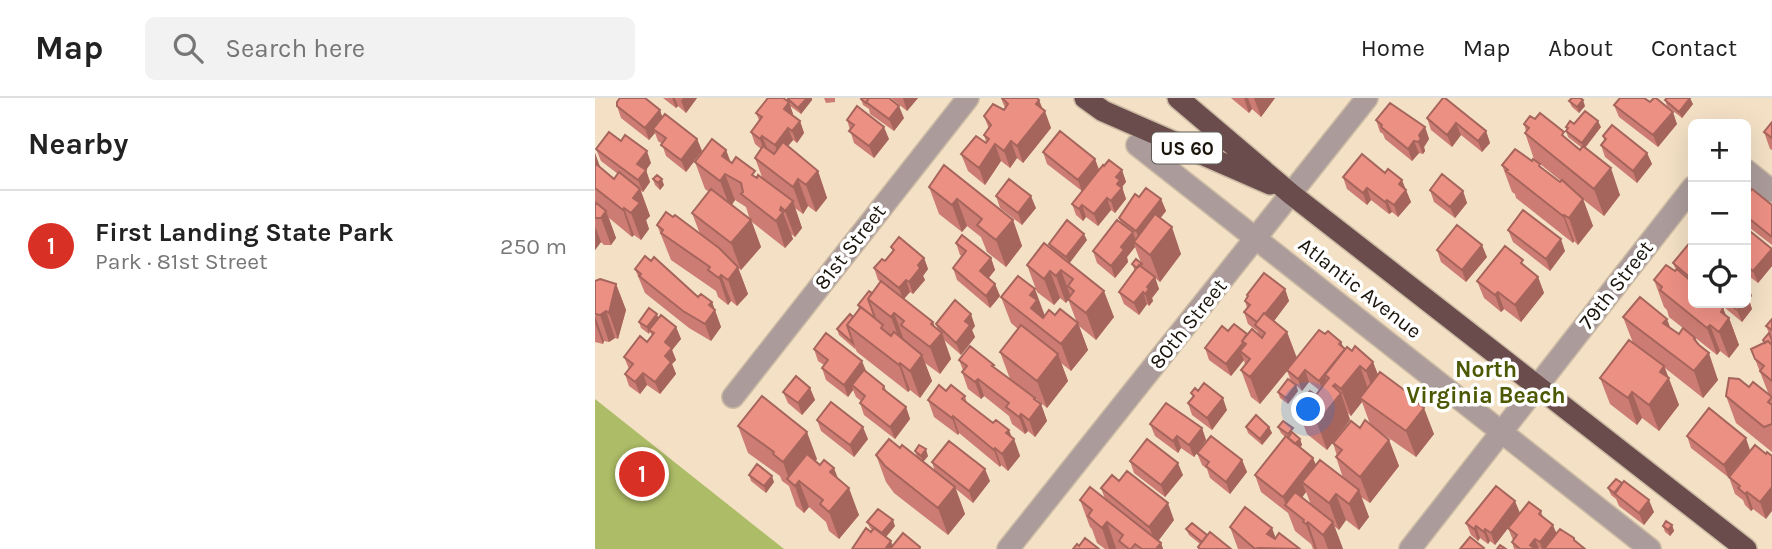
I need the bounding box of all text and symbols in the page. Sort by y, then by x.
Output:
search box [145,17,635,80]
text: Map [35,29,103,67]
icon: search [169,29,207,67]
text: Search here [225,33,365,64]
text: Home [1361,34,1425,62]
text: Map [1463,34,1510,62]
text: About [1548,34,1613,62]
text: Contact [1651,34,1737,62]
map controls [1688,119,1751,308]
button: + [1688,119,1751,182]
text: Nearby [28,126,128,162]
road number: US 60 [1152,132,1222,164]
button: − [1688,182,1751,245]
street label: 81st Street [809,200,891,294]
text: First Landing State Park [95,217,394,248]
text: 1 [47,233,55,260]
text: 250 m [500,233,567,260]
street label: Atlantic Avenue [1294,233,1426,343]
street label: 79th Street [1574,236,1658,334]
button: locate [1688,245,1751,308]
text: Park · 81st Street [95,248,268,275]
street label: 80th Street [1145,274,1232,374]
district label: North Virginia Beach [1406,356,1566,409]
your location [1291,392,1325,426]
pin: 1 [619,448,665,500]

